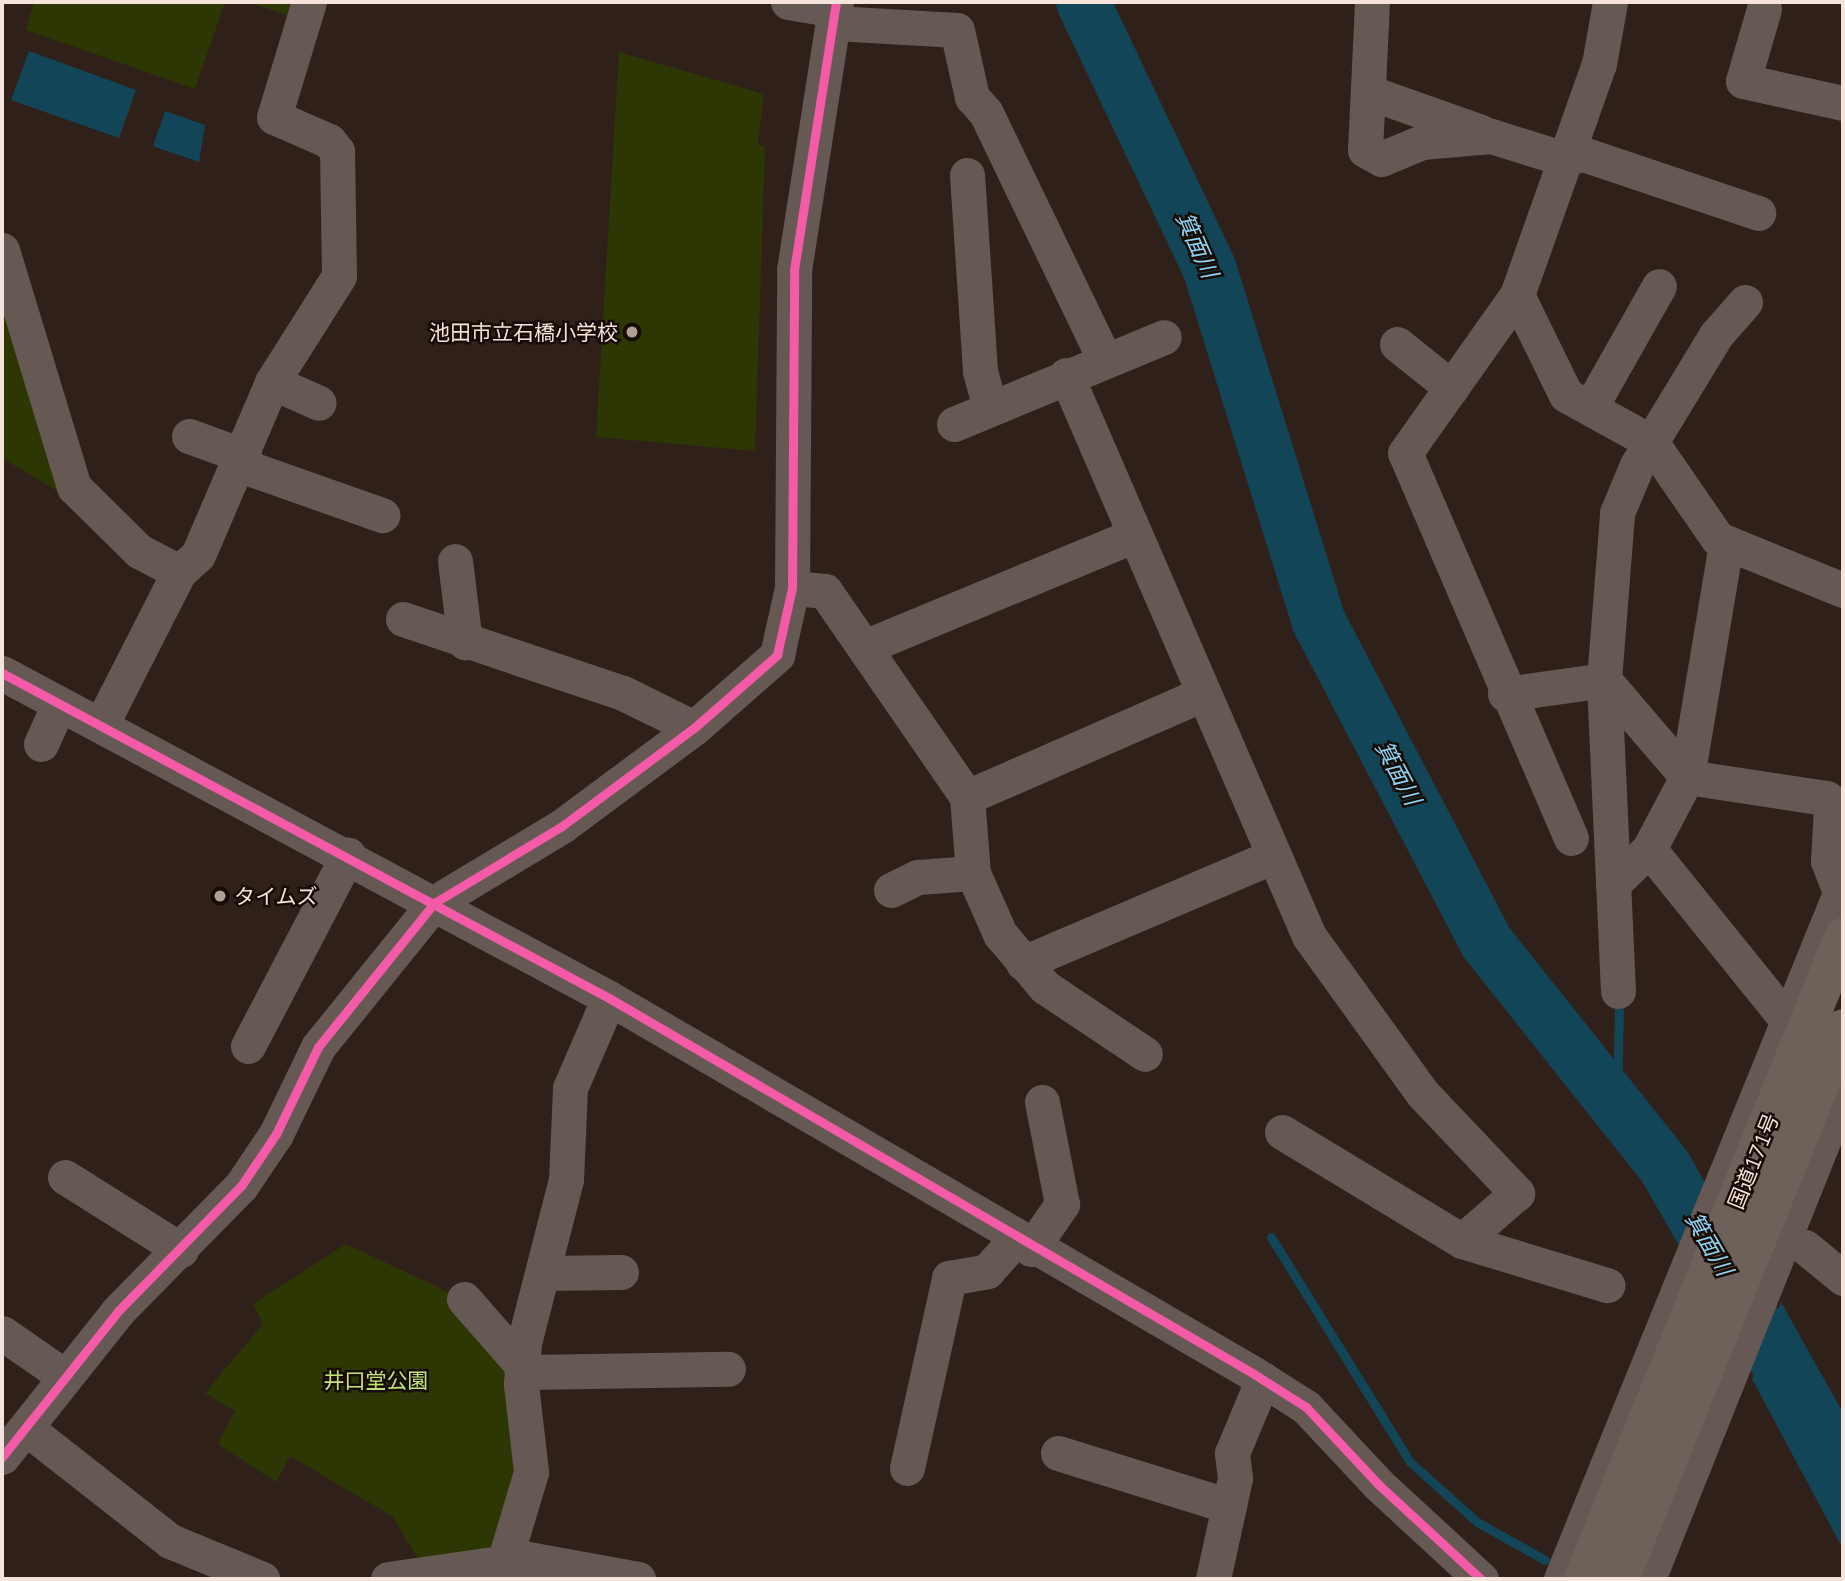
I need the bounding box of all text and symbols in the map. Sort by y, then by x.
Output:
water label: 箕面川 [1170,208,1224,282]
place label: 池田市立石橋小学校 [429,319,618,345]
marker: 池田市立石橋小学校 [624,324,640,340]
water label: 箕面川 [1370,736,1426,810]
place label: タイムズ [234,883,318,909]
marker: タイムズ [212,888,228,904]
street label: 国道171号 [1722,1110,1784,1212]
water label: 箕面川 [1680,1207,1738,1281]
park label: 井口堂公園 [324,1367,428,1393]

